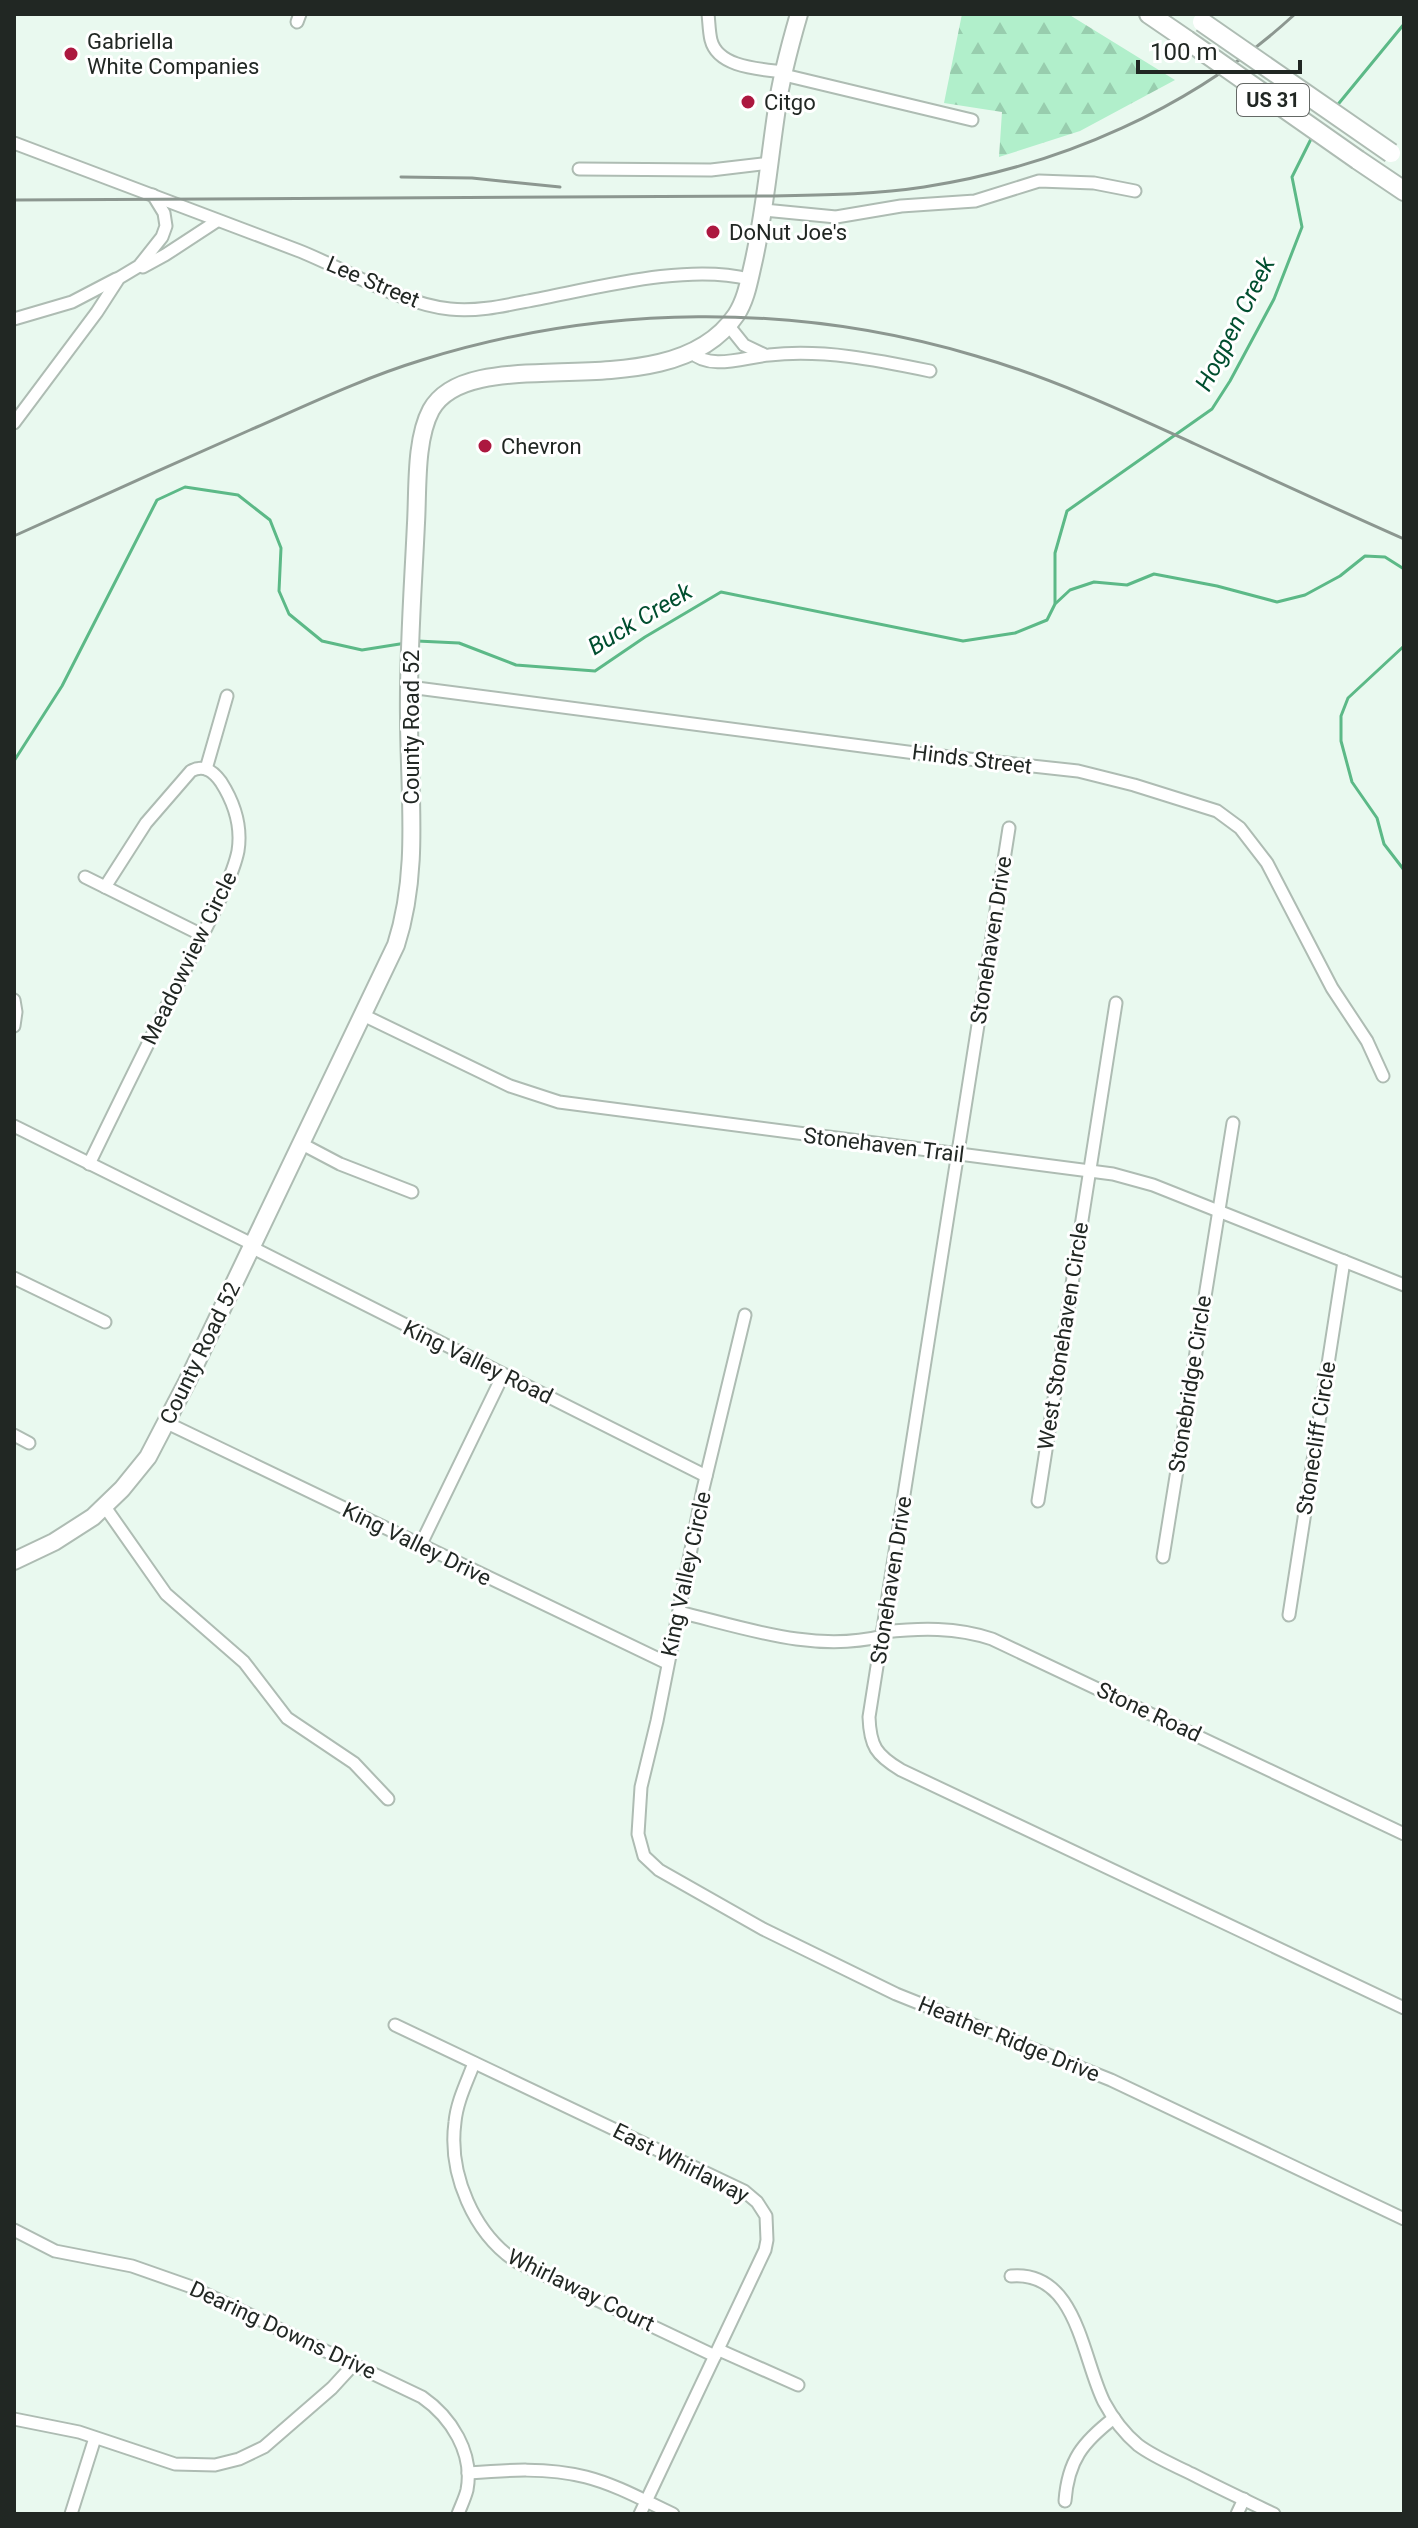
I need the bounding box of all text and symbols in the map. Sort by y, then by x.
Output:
scale bar [1138,24,1300,74]
place label: Gabriella White Companies [87,29,259,79]
text: 100 m [1150,38,1217,66]
marker: Gabriella White Companies [62,45,80,63]
road number: US 31 [1237,84,1309,116]
place label: Citgo [764,90,816,115]
marker: Citgo [739,93,757,111]
place label: DoNut Joe's [729,220,847,245]
marker: DoNut Joe's [704,223,722,241]
street label: Lee Street [323,251,423,313]
water label: Hogpen Creek [1189,251,1281,396]
place label: Chevron [501,434,582,459]
marker: Chevron [476,437,494,455]
water label: Buck Creek [583,576,698,661]
street label: County Road 52 [399,650,424,804]
street label: Hinds Street [911,739,1033,779]
street label: Stonehaven Drive [965,854,1017,1026]
street label: Meadowview Circle [136,867,242,1049]
street label: Stonehaven Trail [802,1123,966,1167]
street label: West Stonehaven Circle [1033,1220,1093,1452]
street label: County Road 52 [155,1278,245,1428]
street label: Stonebridge Circle [1164,1294,1216,1474]
street label: King Valley Road [399,1315,557,1409]
street label: Stonecliff Circle [1292,1360,1340,1516]
street label: King Valley Circle [656,1489,716,1659]
street label: Stonehaven Drive [865,1494,917,1666]
street label: King Valley Drive [339,1497,495,1591]
street label: Stone Road [1093,1677,1205,1747]
street label: Heather Ridge Drive [915,1991,1103,2087]
street label: East Whirlaway [609,2118,754,2208]
street label: Whirlaway Court [504,2244,658,2336]
street label: Dearing Downs Drive [186,2276,380,2384]

